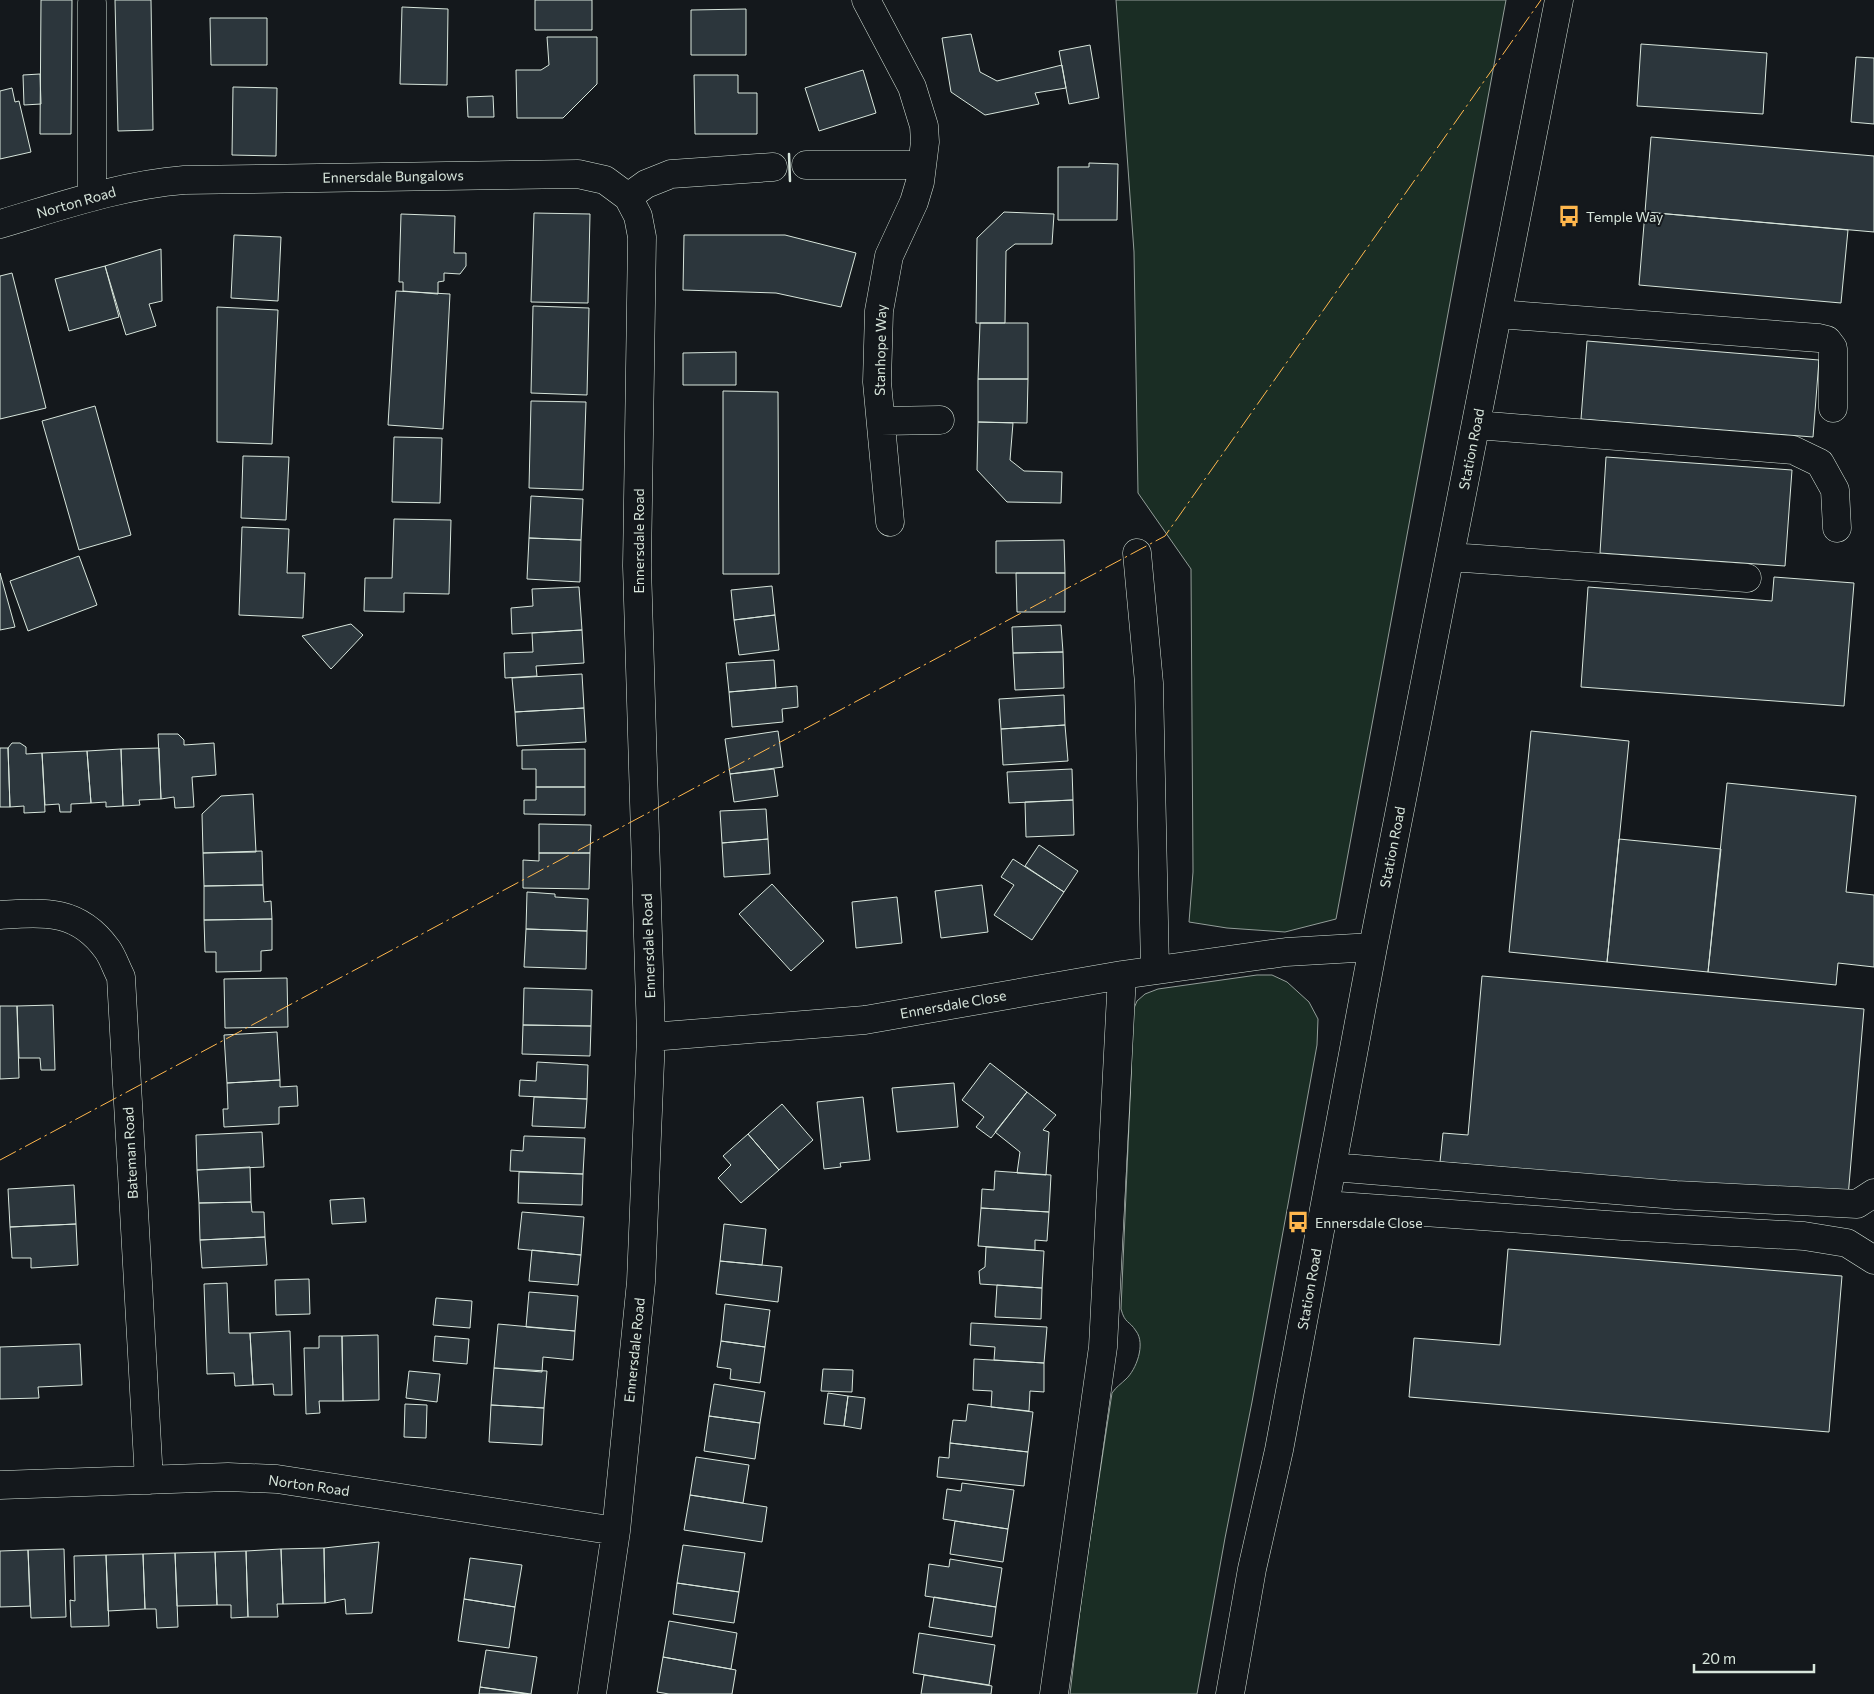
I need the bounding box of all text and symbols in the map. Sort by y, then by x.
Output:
street label: Ennersdale Bungalows [322,166,464,186]
street label: Norton Road [34,183,118,221]
bus stop icon: Temple Way [1556,203,1582,229]
place label: Temple Way [1586,208,1663,225]
street label: Stanhope Way [871,304,889,396]
street label: Station Road [1455,407,1487,491]
street label: Ennersdale Road [630,488,647,594]
street label: Station Road [1376,805,1408,889]
street label: Ennersdale Road [638,893,658,999]
street label: Ennersdale Close [899,986,1007,1022]
street label: Bateman Road [119,1106,141,1200]
bus stop icon: Ennersdale Close [1285,1209,1311,1235]
place label: Ennersdale Close [1315,1214,1423,1231]
street label: Station Road [1293,1247,1325,1331]
street label: Ennersdale Road [620,1297,648,1403]
street label: Norton Road [267,1471,351,1499]
scale bar [1694,1642,1814,1674]
text: 20 m [1702,1649,1736,1667]

